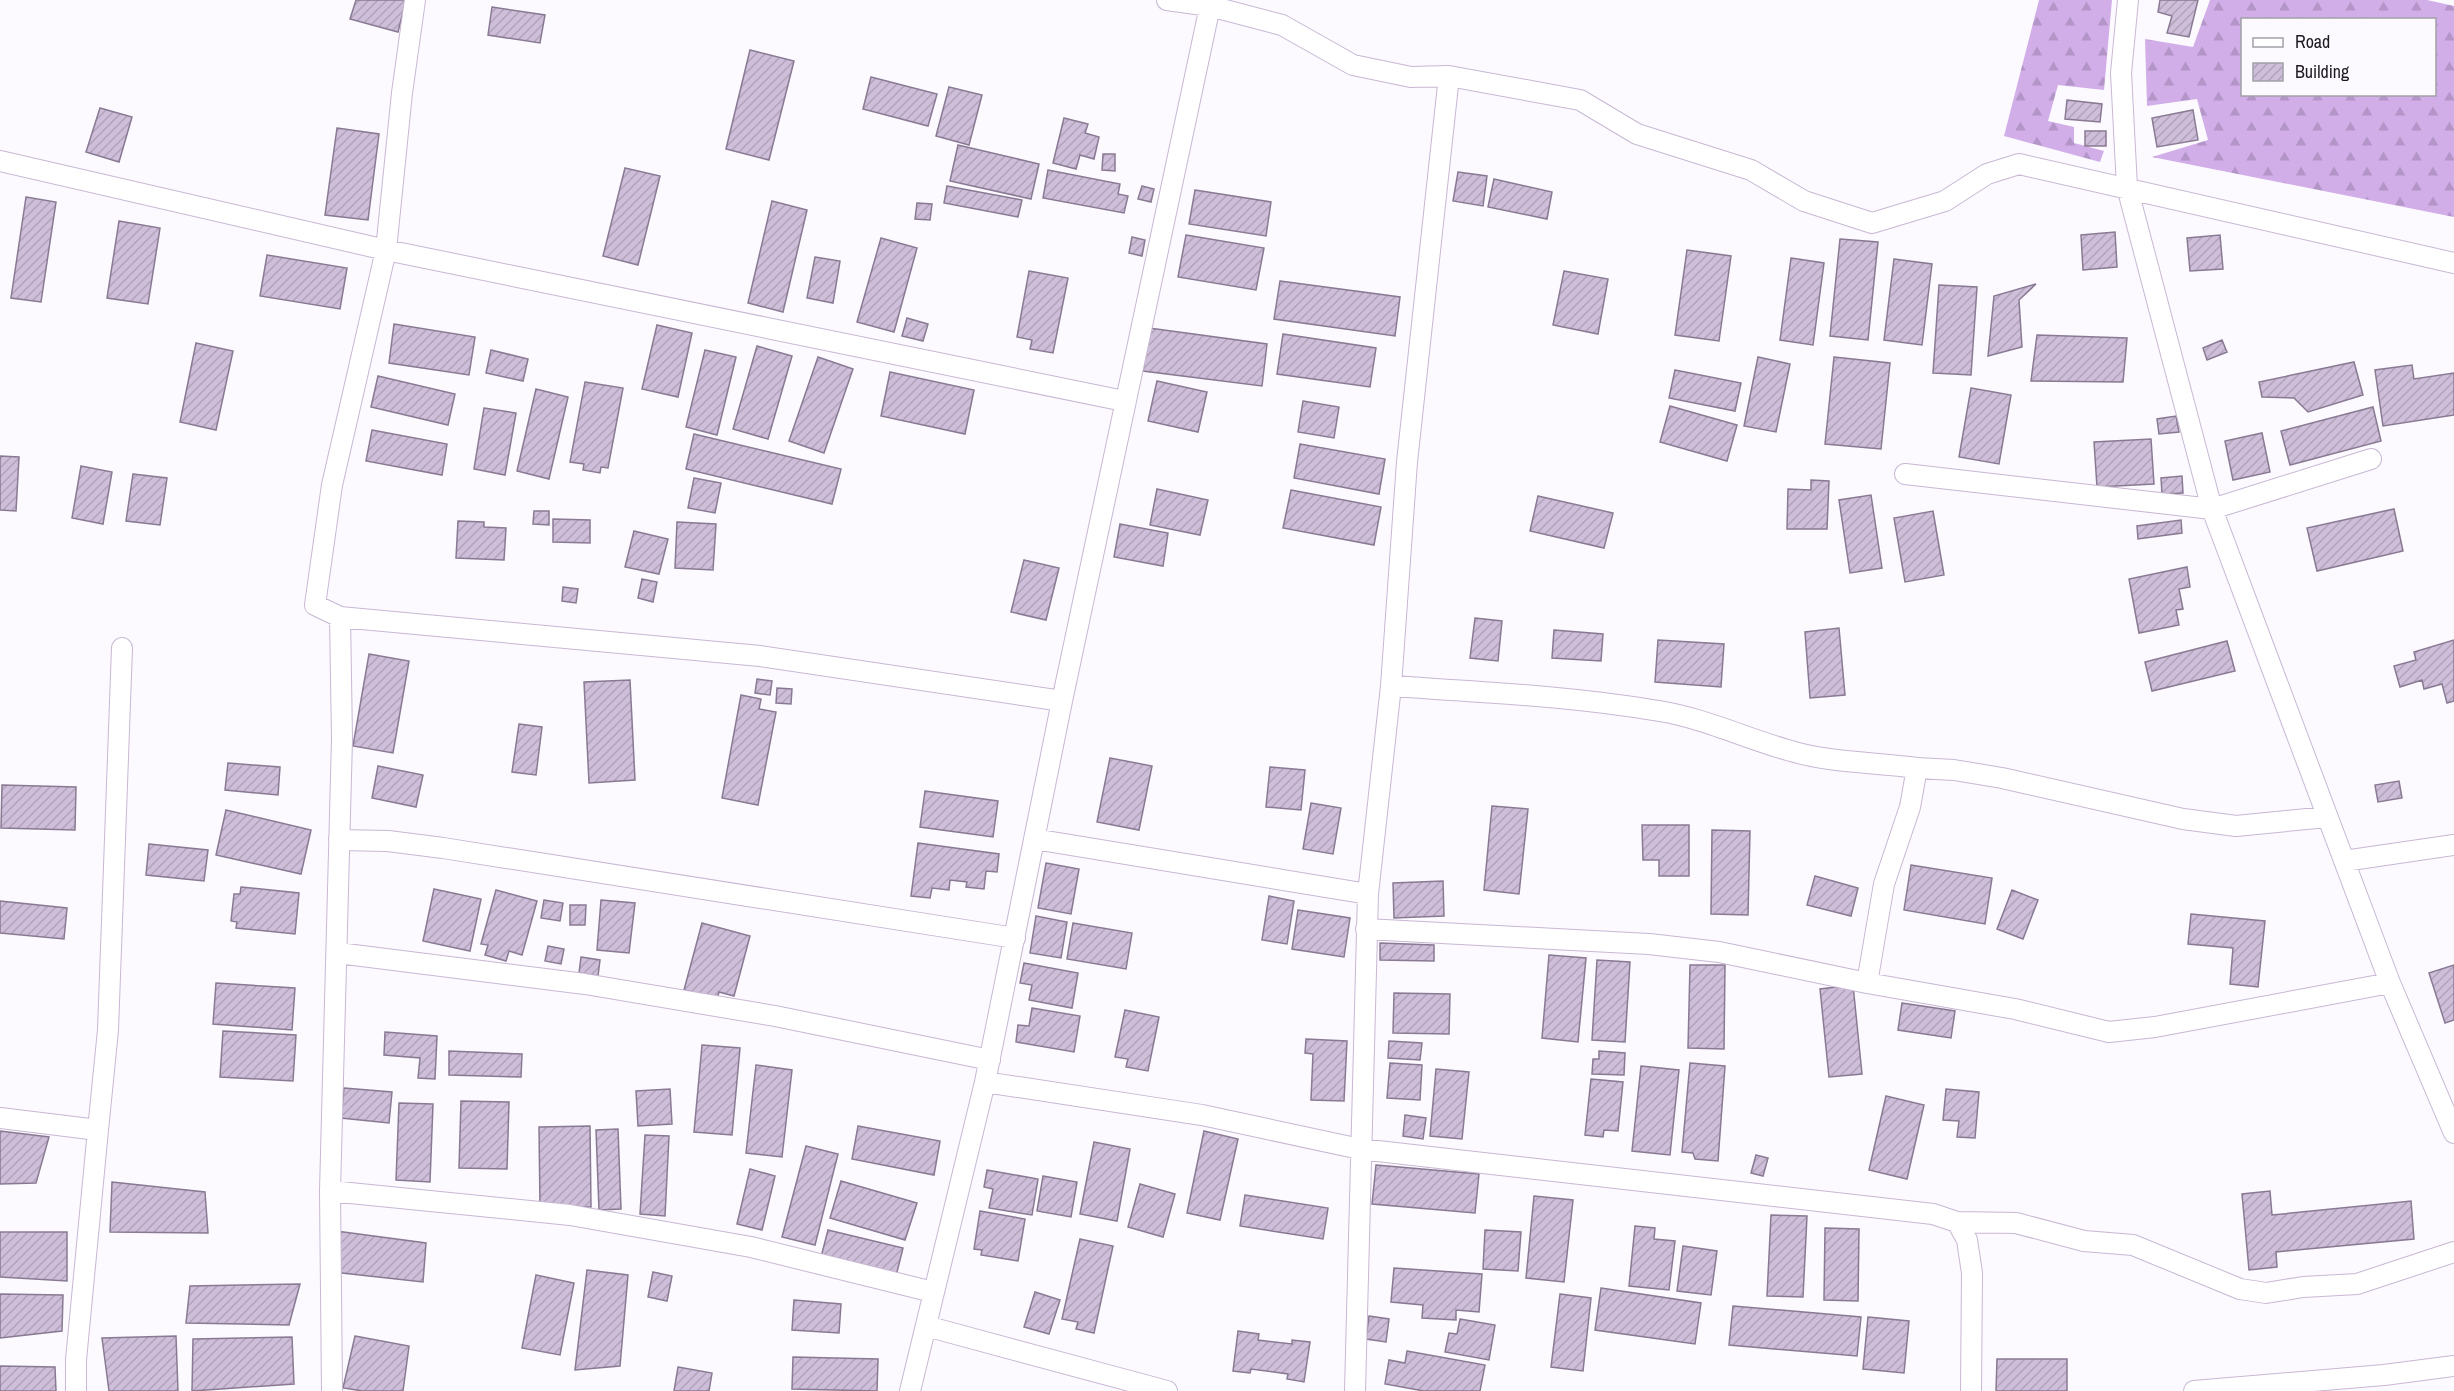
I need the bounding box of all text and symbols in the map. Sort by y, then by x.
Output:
legend [2241,18,2436,96]
text: Road [2295,29,2330,54]
text: Building [2295,59,2350,84]

